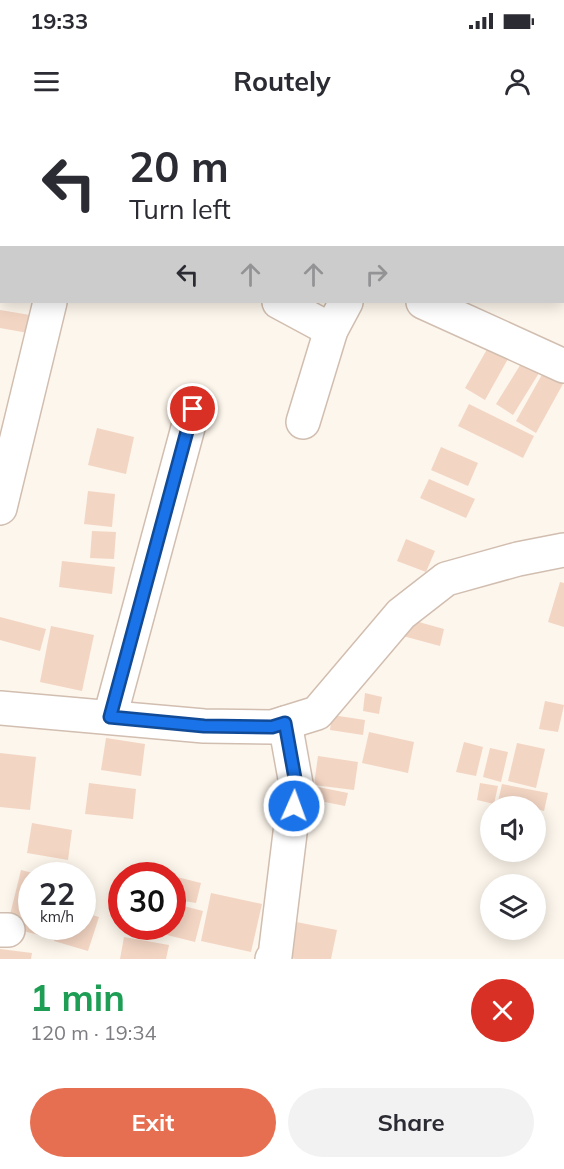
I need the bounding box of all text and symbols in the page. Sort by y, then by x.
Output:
text: 19:33 [30,7,88,35]
text: Routely [233,64,331,98]
icon: menu [30,65,63,98]
icon: person [501,65,534,98]
text: 20 m [129,140,229,193]
icon: left [30,144,108,222]
text: Turn left [129,192,231,226]
icon: left [171,258,204,291]
icon: ahead [234,258,267,291]
icon: ahead [297,258,330,291]
icon: right [360,258,393,291]
pin [167,383,218,434]
icon: arrive [176,392,209,425]
position arrow [262,774,326,838]
map controls [480,796,546,940]
button: sound [480,796,546,862]
speed limit sign: 30 [108,862,186,940]
button: layers [480,874,546,940]
text: 22 [39,875,75,913]
text: km/h [40,907,74,926]
text: 1 min [30,975,125,1020]
button: close [471,979,534,1042]
text: 120 m · 19:34 [30,1020,156,1045]
button: Exit [30,1088,276,1157]
button: Share [288,1088,534,1157]

